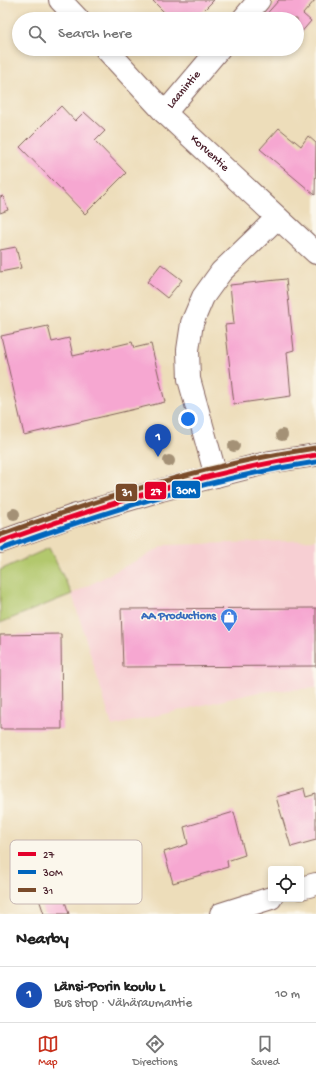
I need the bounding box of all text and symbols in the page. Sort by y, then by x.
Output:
search box [12,12,304,56]
icon: search [26,23,48,45]
text: Search here [58,25,132,43]
street label: Laanintie [164,68,205,112]
street label: Korventie [187,132,232,176]
your location [178,409,198,429]
pin: 1 [145,424,171,457]
line badge: 30M [171,480,201,499]
line badge: 27 [144,481,167,500]
line badge: 31 [115,483,138,502]
text: 30M [175,486,196,498]
text: 27 [150,487,163,499]
text: 31 [121,488,132,500]
shop icon: AA Productions [219,607,239,632]
place label: AA Productions [140,610,217,624]
legend [10,840,142,904]
text: 27 [43,850,54,862]
map controls [268,866,304,902]
button: locate [268,866,304,902]
text: 30M [42,868,63,880]
text: 31 [42,886,53,898]
text: Nearby [16,930,69,950]
text: Länsi-Porin koulu L [54,978,165,996]
text: 1 [26,987,32,1002]
text: 10 m [275,987,300,1002]
text: Bus stop · Vähäraumantie [54,996,192,1011]
tab: Map [37,1033,59,1069]
tab: Directions [133,1033,177,1069]
tab: Saved [251,1033,279,1069]

